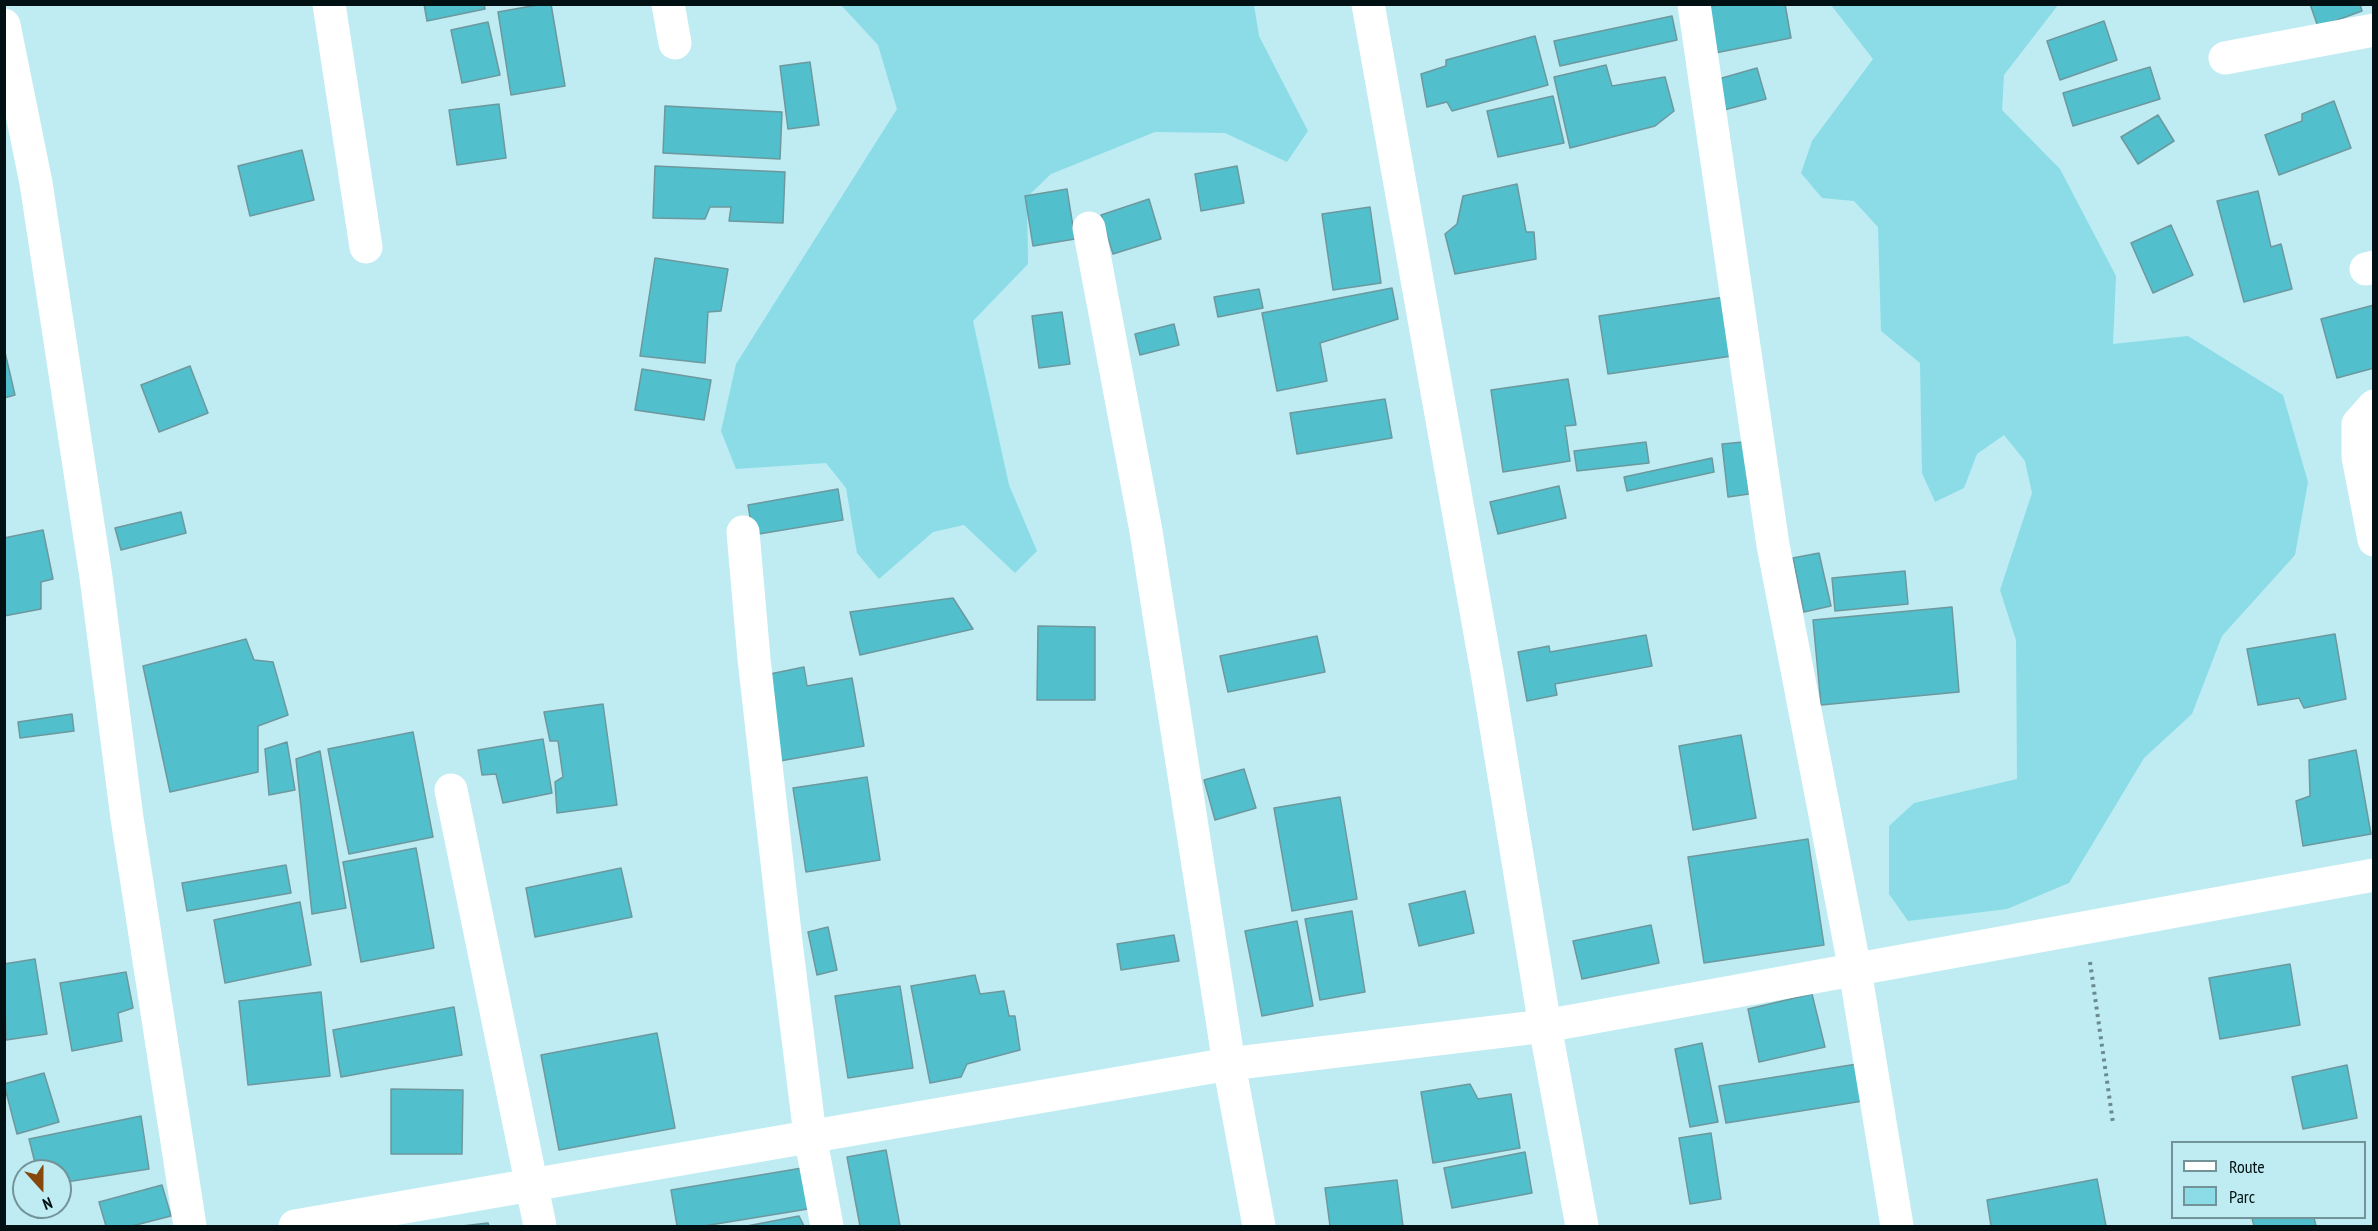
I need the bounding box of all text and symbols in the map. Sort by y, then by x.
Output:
legend [2171,1141,2366,1219]
text: Route [2229,1155,2265,1178]
north arrow [12,1159,72,1219]
text: Parc [2229,1185,2255,1208]
text: N [40,1193,55,1215]

